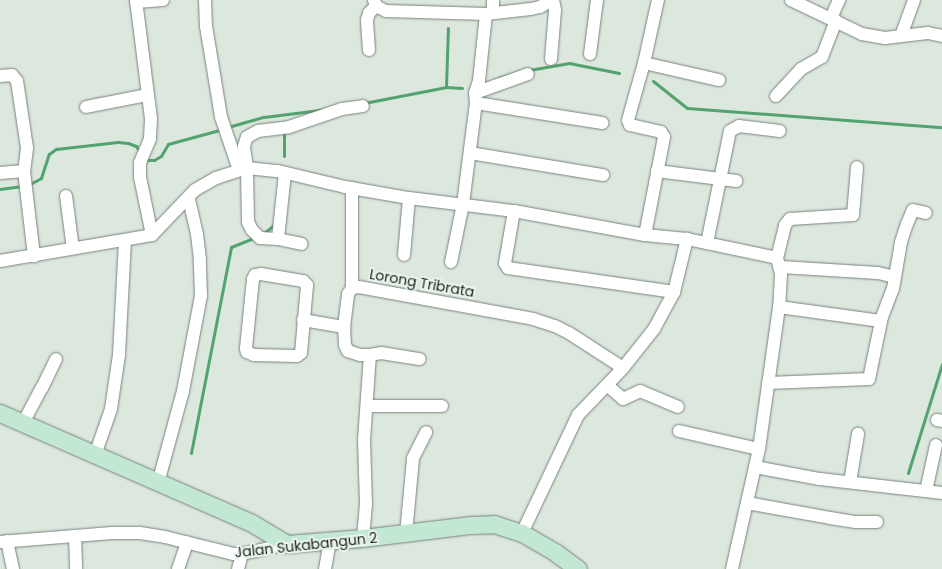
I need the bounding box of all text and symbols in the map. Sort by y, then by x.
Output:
street label: Lorong Tribrata [368,265,476,301]
street label: Jalan Sukabangun 2 [234,529,378,561]

